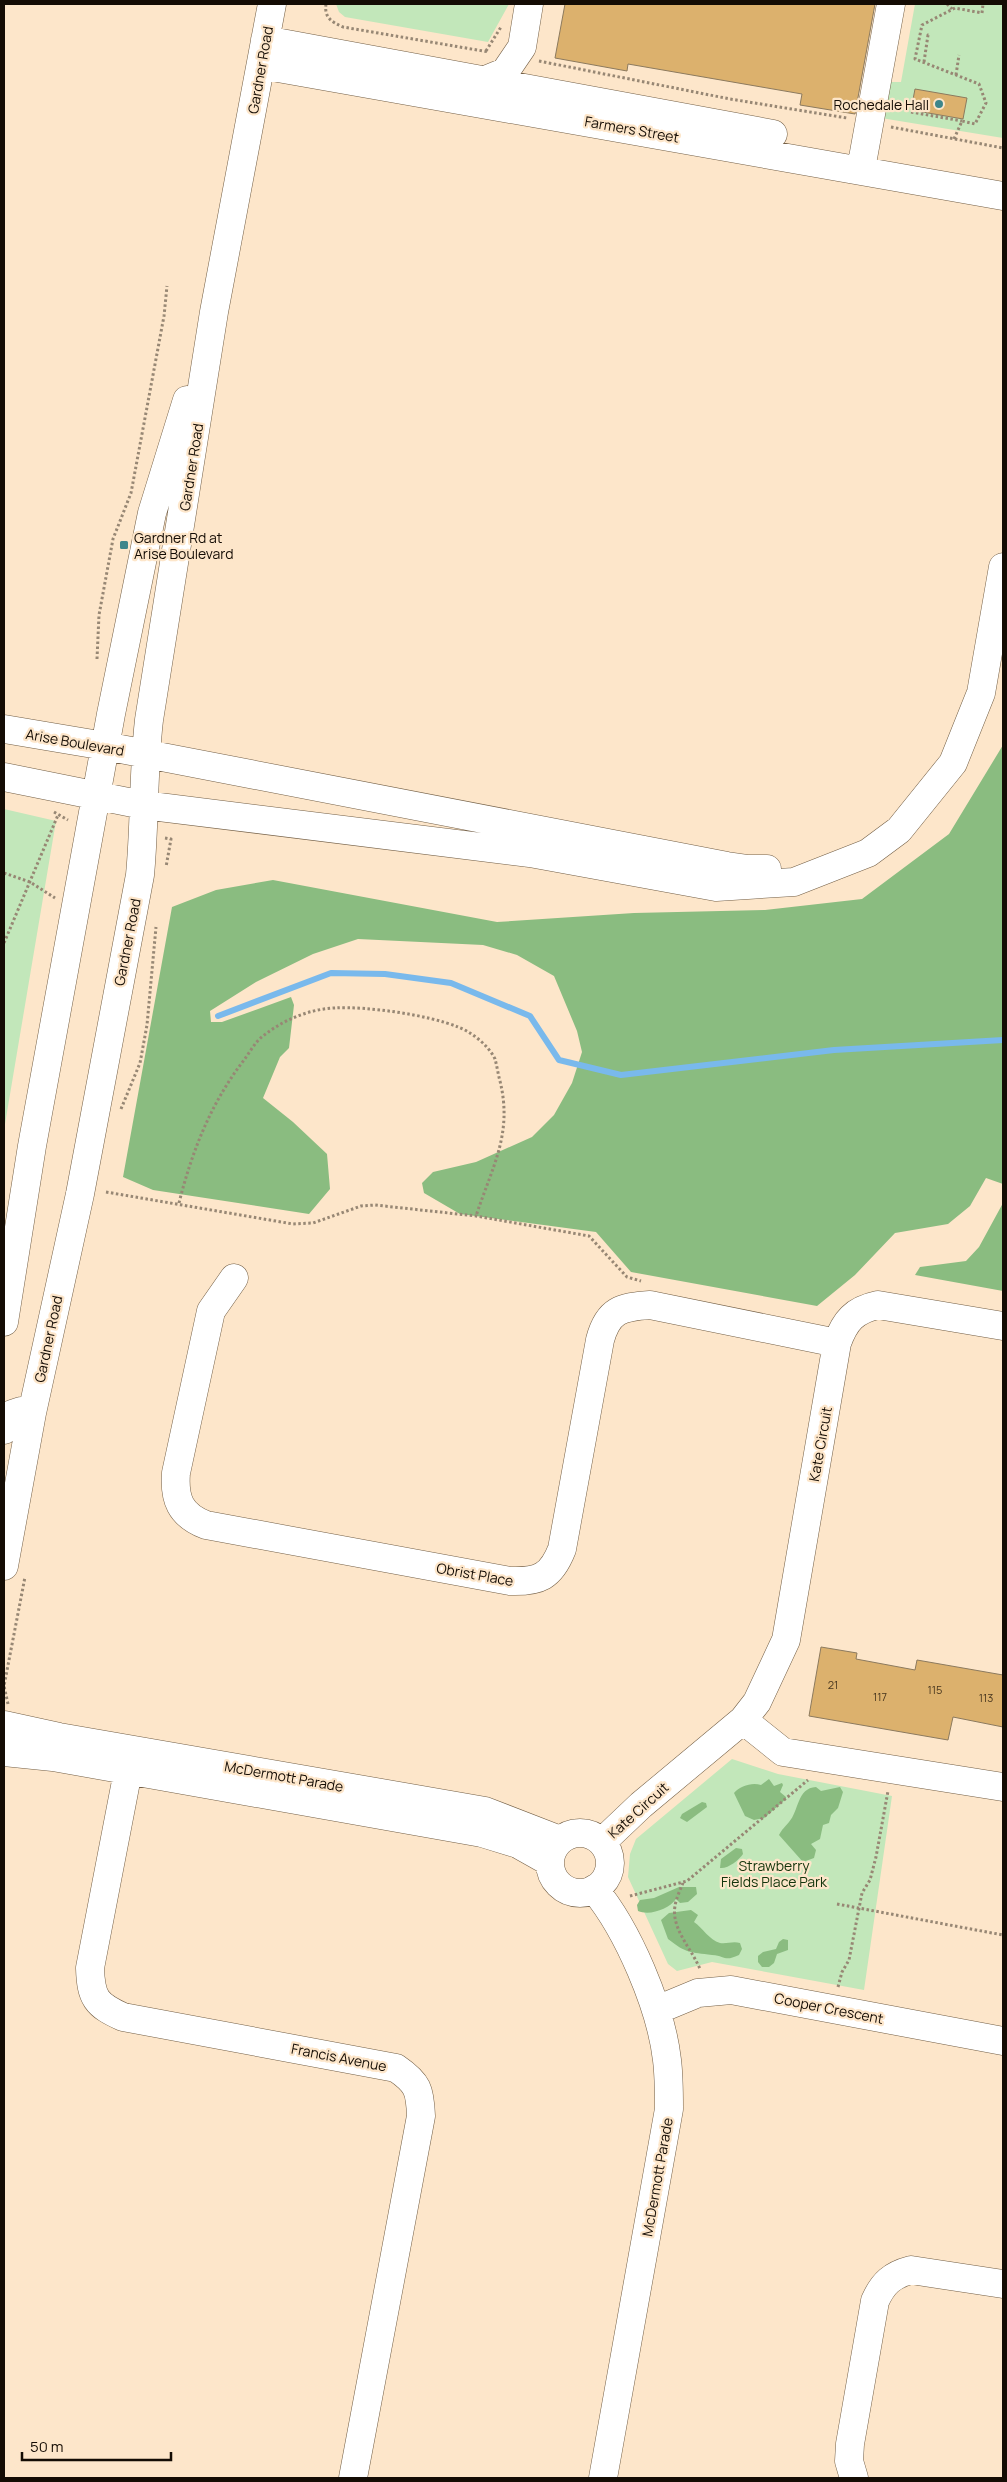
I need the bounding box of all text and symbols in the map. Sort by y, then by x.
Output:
street label: Gardner Road [243,25,277,115]
place label: Rochedale Hall [833,95,929,114]
marker: Rochedale Hall [933,98,945,110]
street label: Farmers Street [583,111,681,147]
street label: Gardner Road [175,422,207,512]
place label: Gardner Rd at Arise Boulevard [134,528,234,563]
marker: Gardner Rd at Arise Boulevard [118,539,130,551]
street label: Arise Boulevard [24,724,126,760]
street label: Gardner Road [109,897,145,987]
street label: Gardner Road [30,1294,66,1384]
street label: Kate Circuit [804,1405,836,1483]
street label: Obrist Place [435,1558,515,1590]
house number: 21 [828,1677,838,1692]
house number: 115 [928,1682,942,1697]
house number: 117 [873,1689,887,1704]
house number: 113 [979,1690,993,1705]
street label: McDermott Parade [223,1756,345,1796]
street label: Kate Circuit [604,1777,673,1842]
park label: Strawberry Fields Place Park [721,1856,828,1891]
street label: Cooper Crescent [773,1988,886,2028]
street label: Francis Avenue [290,2038,388,2076]
street label: McDermott Parade [637,2116,677,2238]
scale bar [22,2430,171,2462]
text: 50 m [30,2436,64,2457]

